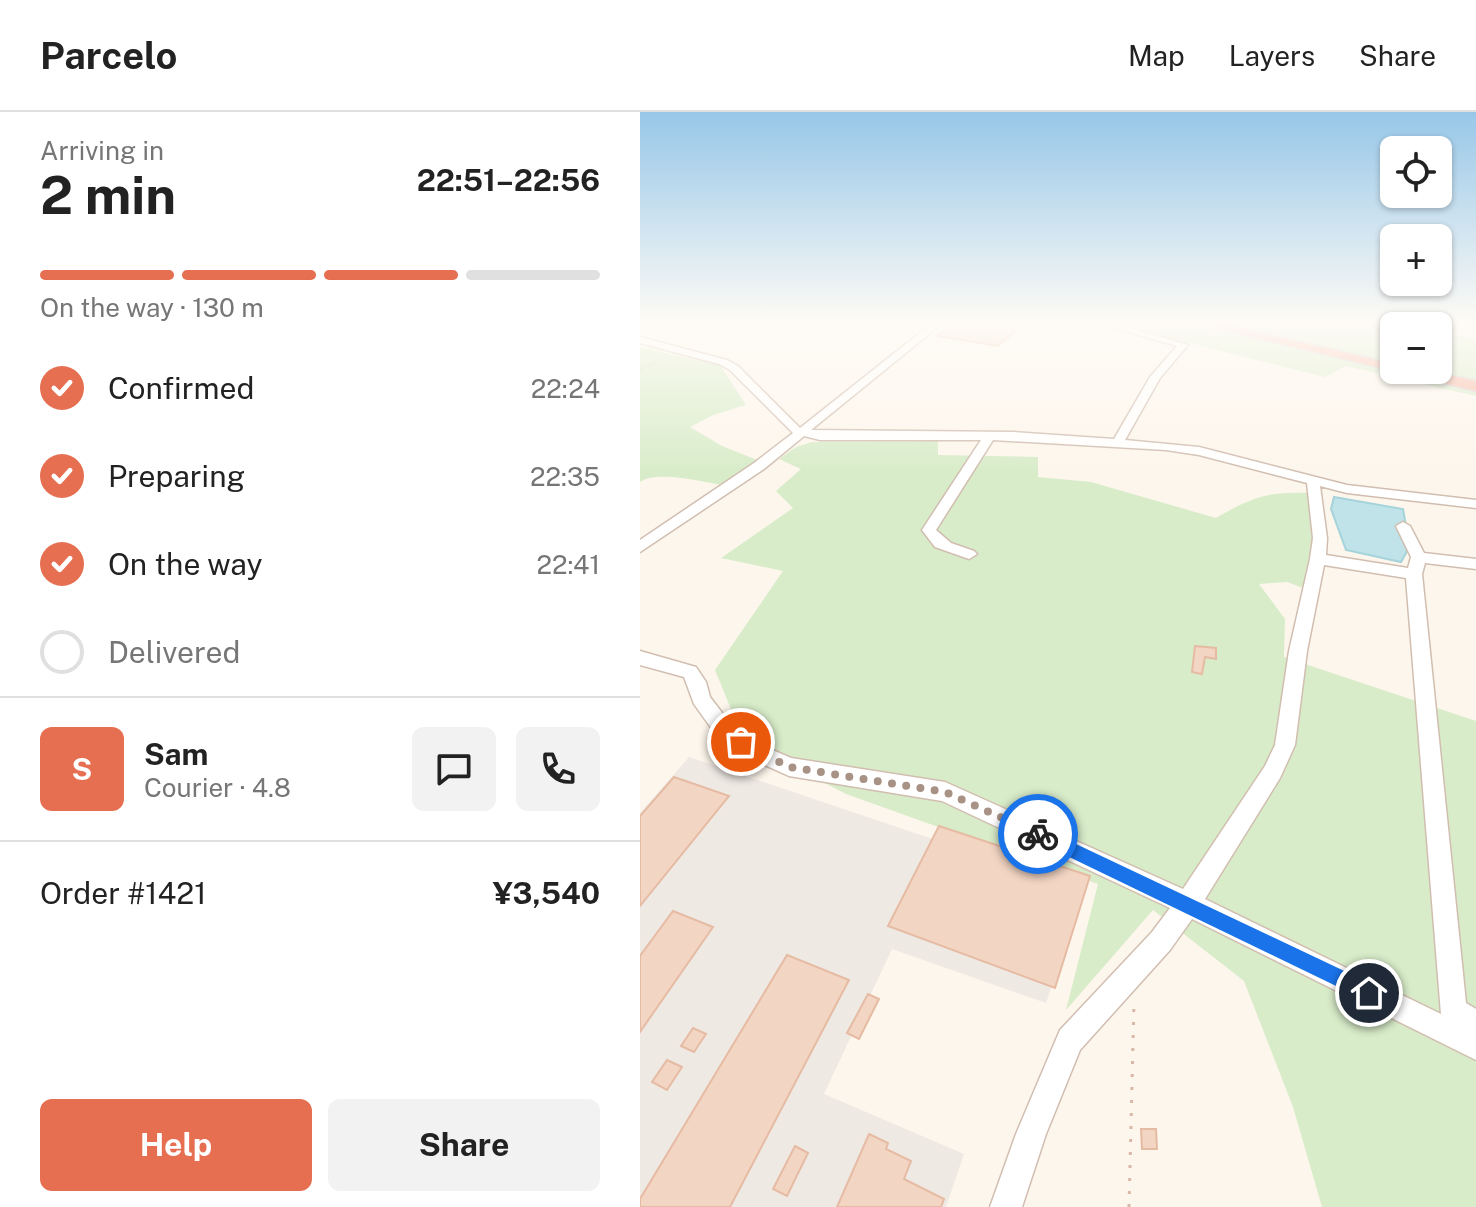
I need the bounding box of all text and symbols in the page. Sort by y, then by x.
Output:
text: Parcelo [40,33,177,78]
text: Map [1128,39,1185,72]
text: Layers [1229,39,1315,72]
text: Share [1359,39,1436,72]
text: Arriving in [40,135,164,166]
map controls [1380,136,1452,384]
button: locate [1380,136,1452,208]
text: 22:51–22:56 [417,162,600,198]
text: 2 min [40,165,176,226]
button: + [1380,224,1452,296]
text: On the way · 130 m [40,292,264,323]
button: − [1380,312,1452,384]
icon: check [40,366,84,410]
text: Confirmed [108,370,254,406]
text: 22:24 [531,373,600,404]
icon: check [40,454,84,498]
text: Preparing [108,458,245,494]
text: 22:35 [530,461,600,492]
icon: check [40,542,84,586]
text: On the way [108,546,262,582]
text: 22:41 [536,549,600,580]
text: Delivered [108,634,240,670]
pin [707,708,775,776]
icon: bag [719,720,763,764]
button: chat [412,727,496,811]
button: phone [516,727,600,811]
text: Sam [144,736,208,772]
text: S [72,751,92,787]
text: Courier · 4.8 [144,772,291,803]
courier [998,794,1078,874]
icon: bike [1016,812,1060,856]
text: Order #1421 [40,875,206,911]
text: ¥3,540 [493,875,600,911]
pin [1335,959,1403,1027]
icon: home [1347,971,1391,1015]
button: Help [40,1099,312,1191]
button: Share [328,1099,600,1191]

